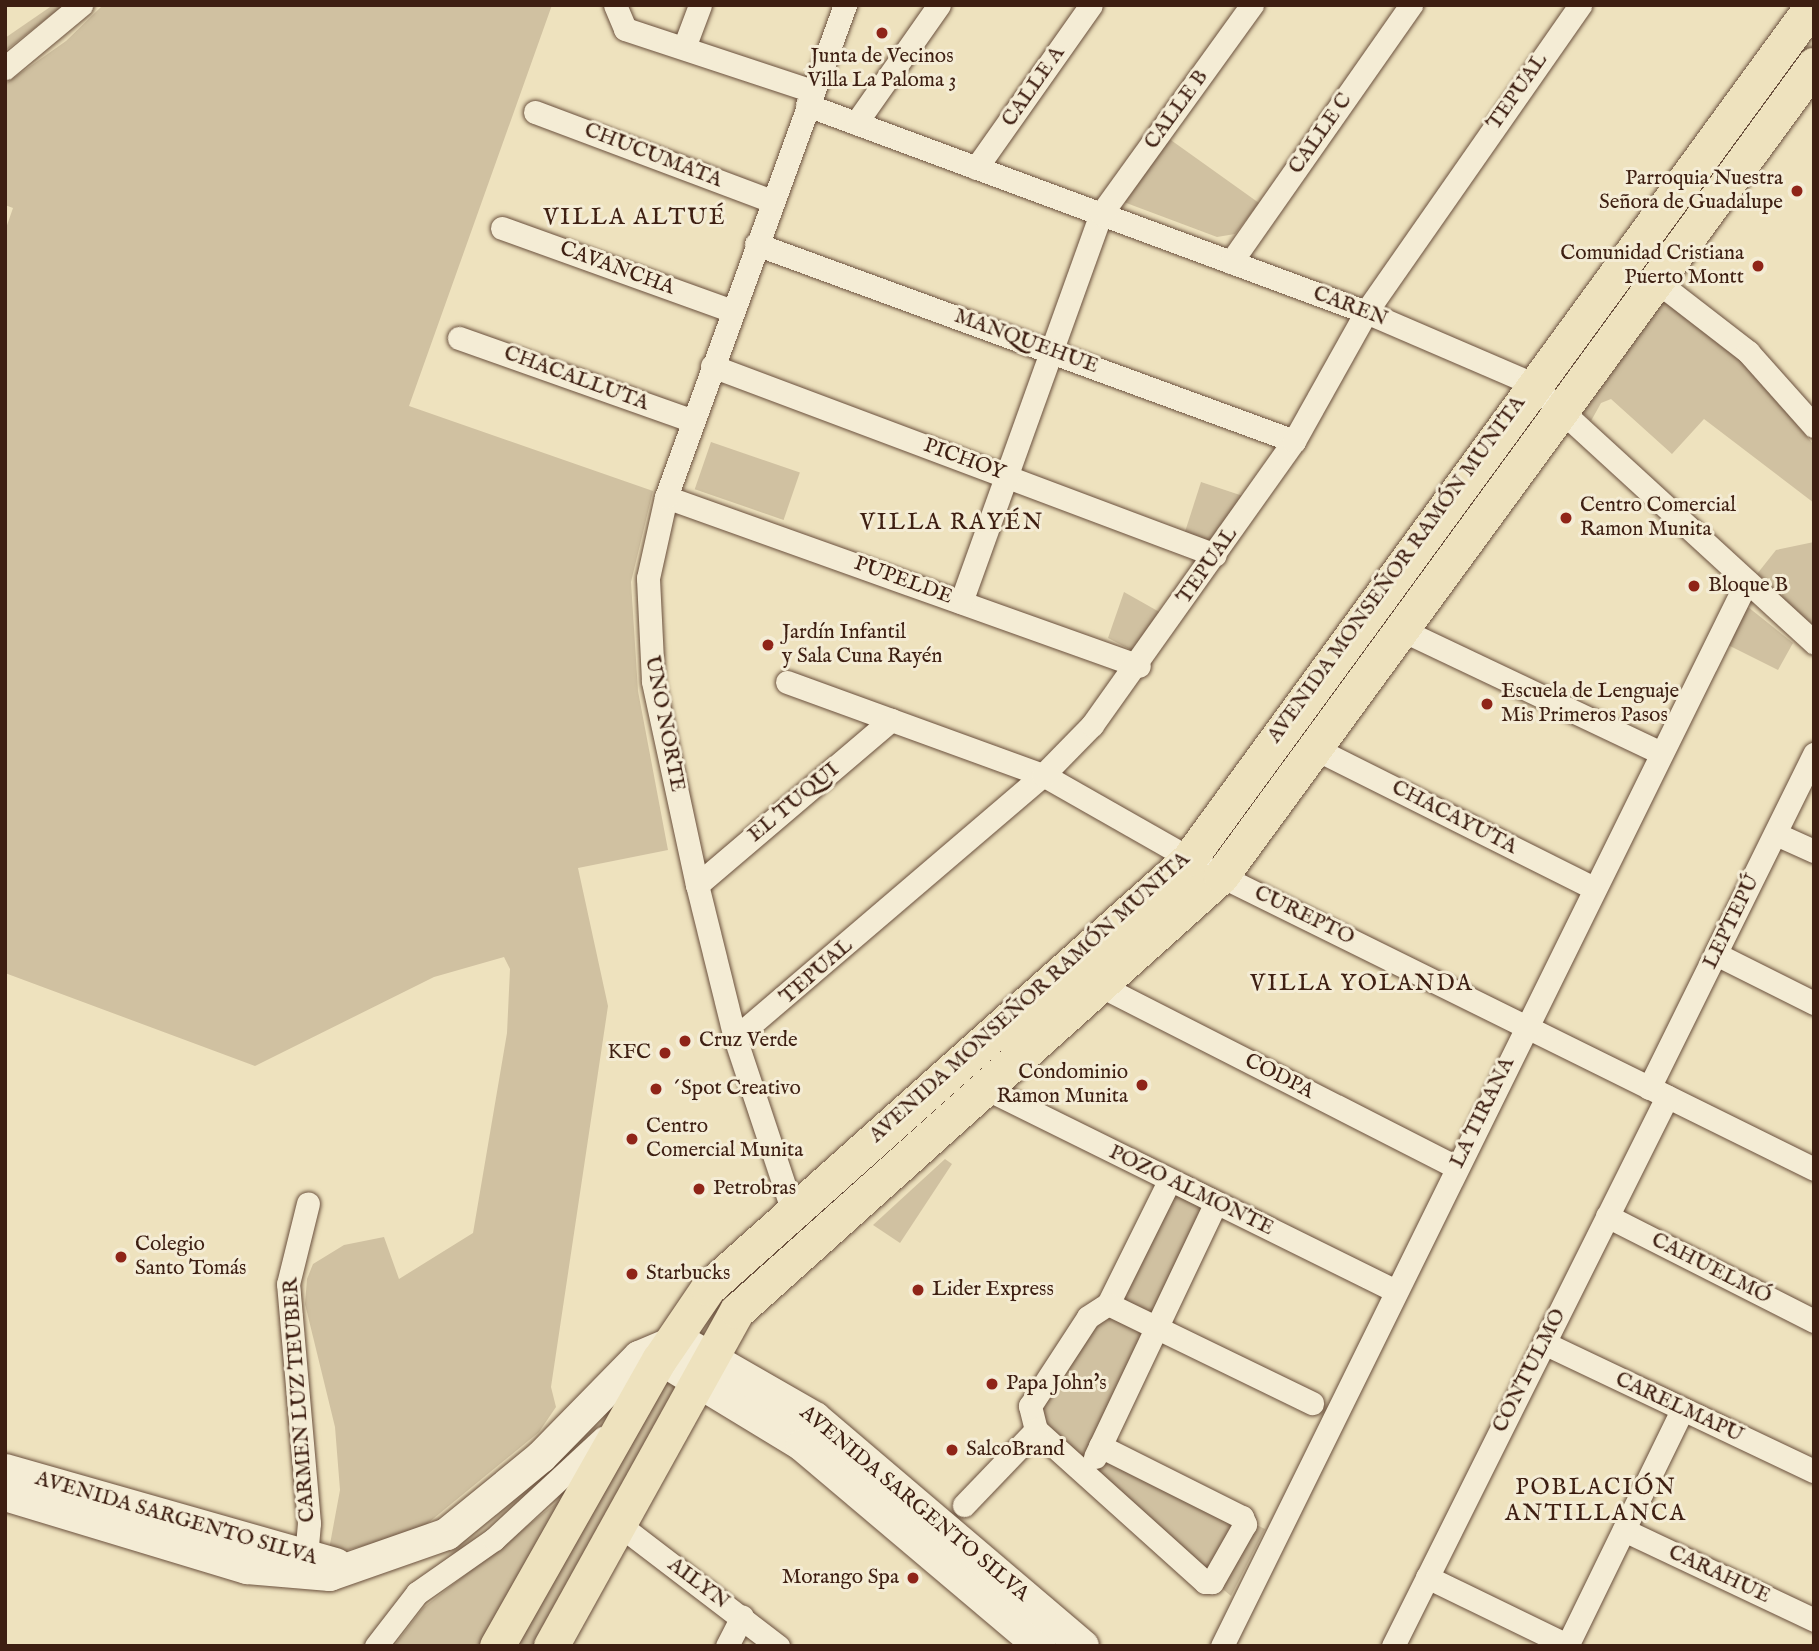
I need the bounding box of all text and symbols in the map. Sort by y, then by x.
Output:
marker: Junta de Vecinos Villa La Paloma 3 [874,25,890,41]
street label: CALLE A [997,42,1071,132]
place label: Junta de Vecinos Villa La Paloma 3 [808,44,956,94]
street label: TEPUAL [1482,49,1554,135]
street label: CALLE B [1140,65,1214,155]
street label: CALLE C [1284,89,1358,179]
street label: CHUCUMATA [580,118,726,194]
place label: Parroquia Nuestra Señora de Guadalupe [1599,166,1783,216]
marker: Parroquia Nuestra Señora de Guadalupe [1789,183,1805,199]
district label: VILLA ALTUÉ [545,204,725,232]
street label: CAVANCHA [556,237,678,301]
place label: Comunidad Cristiana Puerto Montt [1560,241,1744,291]
marker: Comunidad Cristiana Puerto Montt [1750,258,1766,274]
street label: CAREN [1309,281,1391,333]
street label: MANQUEHUE [951,304,1101,380]
street label: CHACALLUTA [500,341,652,417]
street label: AVENIDA MONSEÑOR RAMÓN MUNITA [1263,392,1531,748]
street label: PICHOY [920,434,1008,486]
place label: Centro Comercial Ramon Munita [1580,493,1736,543]
district label: VILLA RAYÉN [861,509,1043,537]
marker: Centro Comercial Ramon Munita [1558,510,1574,526]
street label: TEPUAL [1172,523,1244,609]
street label: PUPELDE [850,552,956,610]
place label: Bloque B [1708,573,1788,599]
marker: Bloque B [1686,578,1702,594]
place label: Jardín Infantil y Sala Cuna Rayén [782,620,943,670]
marker: Jardín Infantil y Sala Cuna Rayén [760,637,776,653]
street label: UNO NORTE [638,654,690,794]
place label: Escuela de Lenguaje Mis Primeros Pasos [1501,679,1679,729]
marker: Escuela de Lenguaje Mis Primeros Pasos [1479,696,1495,712]
street label: EL TUQUI [743,758,845,848]
street label: CHACAYUTA [1387,776,1521,860]
street label: AVENIDA MONSEÑOR RAMÓN MUNITA [865,847,1195,1149]
street label: LEPTEPÚ [1698,871,1766,973]
street label: CUREPTO [1250,881,1358,951]
street label: TEPUAL [776,934,858,1010]
district label: VILLA YOLANDA [1252,970,1472,998]
place label: Cruz Verde [699,1028,798,1054]
marker: Cruz Verde [677,1033,693,1049]
place label: KFC [607,1040,651,1066]
marker: KFC [657,1045,673,1061]
street label: CODPA [1240,1049,1318,1105]
street label: LA TIRANA [1445,1054,1521,1172]
place label: Condominio Ramon Munita [996,1060,1128,1110]
place label: ´Spot Creativo [670,1076,801,1102]
marker: Condominio Ramon Munita [1134,1077,1150,1093]
marker: ´Spot Creativo [648,1081,664,1097]
place label: Centro Comercial Munita [646,1114,803,1164]
marker: Centro Comercial Munita [624,1131,640,1147]
street label: POZO ALMONTE [1105,1140,1277,1242]
place label: Petrobras [713,1176,796,1202]
marker: Petrobras [691,1181,707,1197]
street label: CAHUELMÓ [1647,1228,1775,1310]
place label: Colegio Santo Tomás [135,1232,246,1282]
marker: Colegio Santo Tomás [113,1249,129,1265]
place label: Starbucks [646,1261,730,1287]
marker: Starbucks [624,1266,640,1282]
street label: CARMEN LUZ TEUBER [279,1277,321,1523]
place label: Lider Express [932,1277,1054,1303]
marker: Lider Express [910,1282,926,1298]
street label: CONTULMO [1488,1305,1572,1437]
street label: CARELMAPU [1611,1367,1747,1449]
place label: Papa John's [1006,1371,1107,1397]
marker: Papa John's [984,1376,1000,1392]
street label: AVENIDA SARGENTO SILVA [794,1400,1034,1608]
place label: SalcoBrand [966,1437,1065,1463]
marker: SalcoBrand [944,1442,960,1458]
street label: AVENIDA SARGENTO SILVA [32,1467,320,1571]
district label: POBLACIÓN ANTILLANCA [1506,1474,1686,1528]
street label: CARAHUE [1664,1540,1774,1610]
street label: AILYN [662,1553,734,1615]
place label: Morango Spa [782,1565,899,1591]
marker: Morango Spa [905,1570,921,1586]

